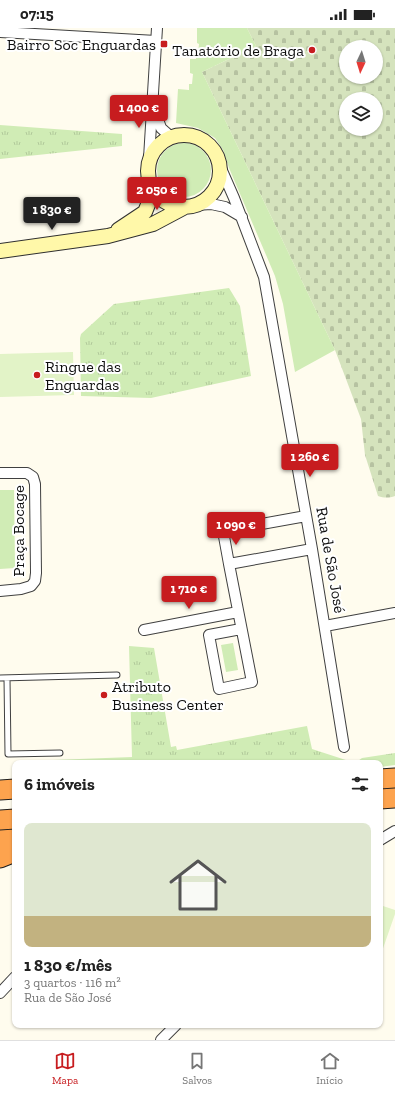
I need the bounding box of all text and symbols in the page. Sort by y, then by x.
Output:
text: 07:15 [20,5,54,23]
place label: Bairro Soc Enguardas [7,35,156,54]
marker: Bairro Soc Enguardas [159,39,169,49]
north arrow [339,40,383,84]
map controls [339,40,383,136]
place label: Tanatório de Braga [172,41,304,60]
marker: Tanatório de Braga [307,45,317,55]
button: layers [339,92,383,136]
pin: 1 400 € [102,95,176,129]
text: 1 400 € [119,100,159,115]
pin: 2 050 € [120,177,194,211]
text: 2 050 € [136,182,178,197]
pin: 1 830 € [15,197,89,231]
text: 1 830 € [32,202,72,217]
place label: Ringue das Enguardas [45,357,121,394]
marker: Ringue das Enguardas [32,370,42,380]
pin: 1 260 € [273,444,347,478]
text: 1 260 € [290,449,330,464]
street label: Praça Bocage [9,485,28,577]
street label: Rua de São José [312,505,350,615]
pin: 1 090 € [199,512,273,546]
text: 1 090 € [216,517,256,532]
pin: 1 710 € [152,576,226,610]
text: 1 710 € [171,581,208,596]
place label: Atributo Business Center [112,677,224,714]
marker: Atributo Business Center [99,690,109,700]
icon: filters [349,773,371,795]
text: 6 imóveis [24,774,95,794]
icon: home [162,849,234,921]
text: 1 830 €/mês [24,955,112,975]
text: 3 quartos · 116 m² [24,975,121,990]
text: Rua de São José [24,990,111,1005]
tab: Mapa [52,1050,78,1087]
tab: Salvos [182,1050,212,1087]
tab: Início [316,1050,343,1087]

